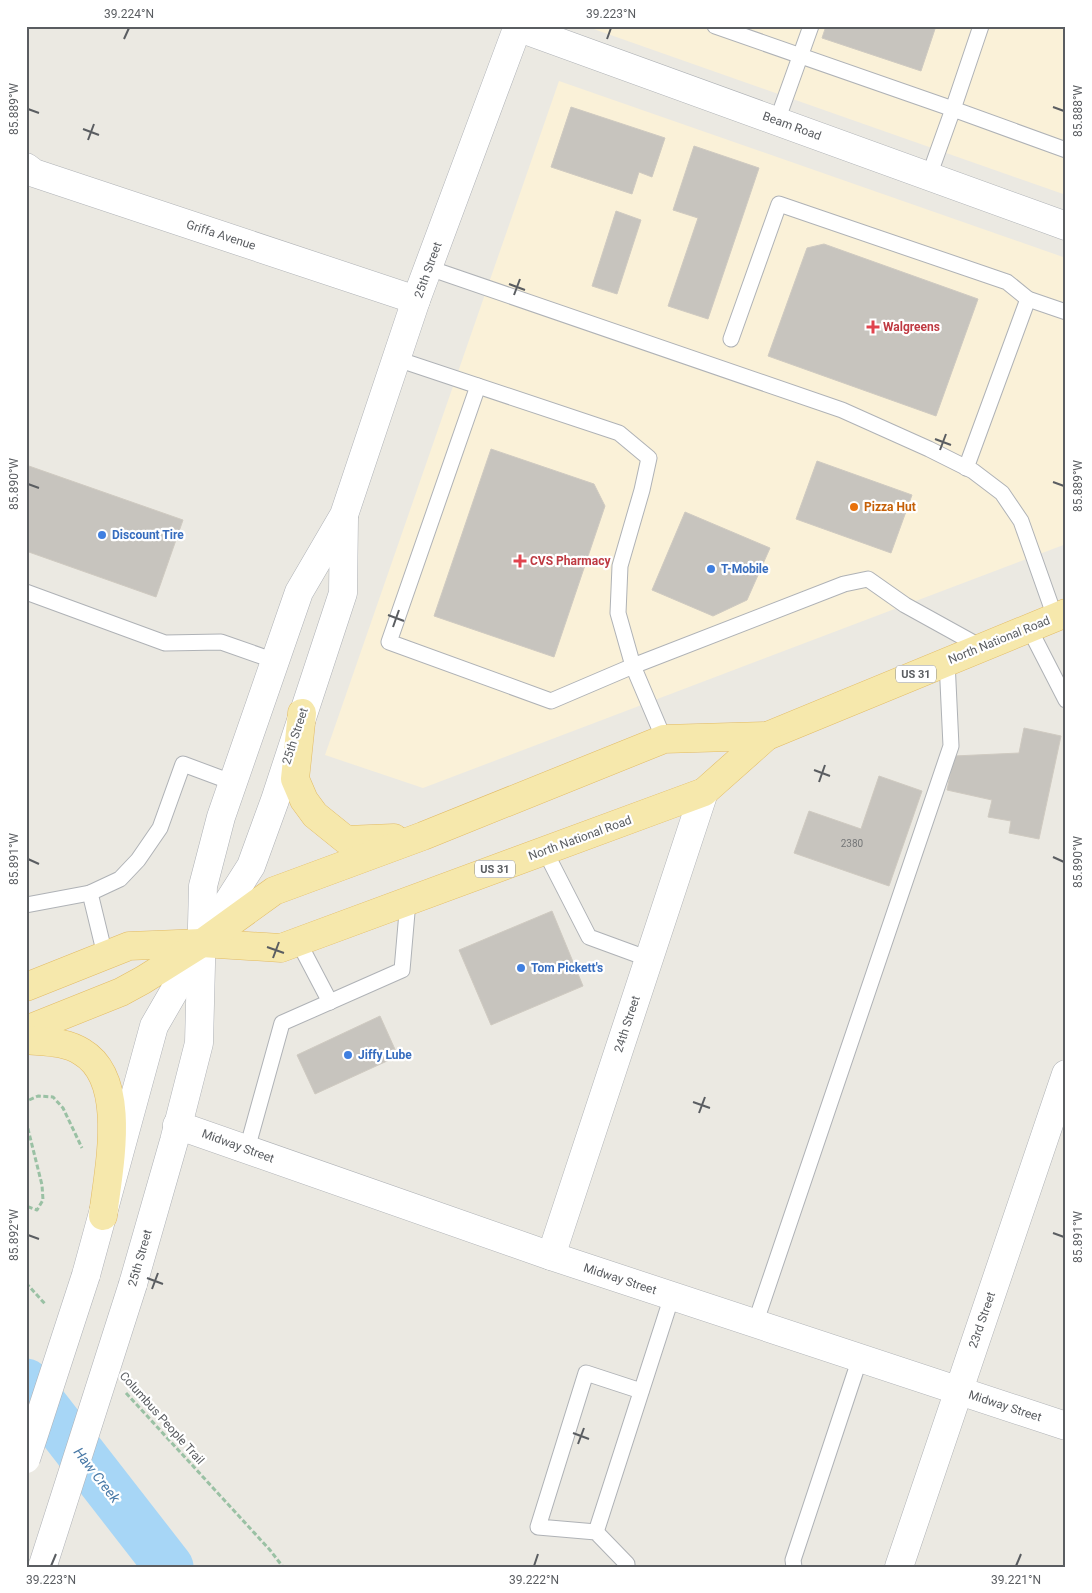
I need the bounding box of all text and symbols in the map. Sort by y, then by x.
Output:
text: 39.224°N [104,7,154,21]
text: 39.223°N [586,7,636,21]
text: 85.889°W [7,83,21,135]
text: 85.888°W [1071,85,1085,137]
street label: Beam Road [761,109,823,143]
street label: Griffa Avenue [184,217,258,253]
street label: 25th Street [411,240,445,300]
place label: Walgreens [883,320,940,334]
marker: Walgreens [867,321,879,333]
text: 85.890°W [7,458,21,510]
text: 85.889°W [1071,460,1085,512]
place label: Pizza Hut [864,500,916,514]
marker: Pizza Hut [848,501,860,513]
place label: Discount Tire [112,528,184,542]
marker: Discount Tire [96,529,108,541]
place label: CVS Pharmacy [530,554,611,568]
marker: CVS Pharmacy [514,555,526,567]
place label: T-Mobile [721,562,769,576]
marker: T-Mobile [705,563,717,575]
street label: North National Road [946,613,1052,667]
road number: US 31 [896,666,936,682]
street label: 25th Street [279,706,311,766]
street label: North National Road [527,813,633,863]
text: 85.891°W [7,833,21,885]
text: 85.890°W [1071,836,1085,888]
house number: 2380 [841,838,864,849]
road number: US 31 [475,861,515,878]
place label: Tom Pickett's [531,961,603,975]
marker: Tom Pickett's [515,962,527,974]
street label: 24th Street [611,994,643,1054]
place label: Jiffy Lube [358,1048,412,1062]
marker: Jiffy Lube [342,1049,354,1061]
street label: Midway Street [200,1126,276,1166]
text: 85.892°W [7,1209,21,1261]
text: 85.891°W [1071,1211,1085,1263]
street label: 25th Street [125,1228,155,1288]
street label: Midway Street [582,1261,658,1297]
street label: 23rd Street [966,1290,998,1350]
street label: Columbus People Trail [117,1369,207,1467]
street label: Midway Street [967,1388,1043,1424]
water label: Haw Creek [71,1444,124,1507]
text: 39.223°N [26,1573,76,1587]
text: 39.222°N [509,1573,559,1587]
text: 39.221°N [991,1573,1041,1587]

